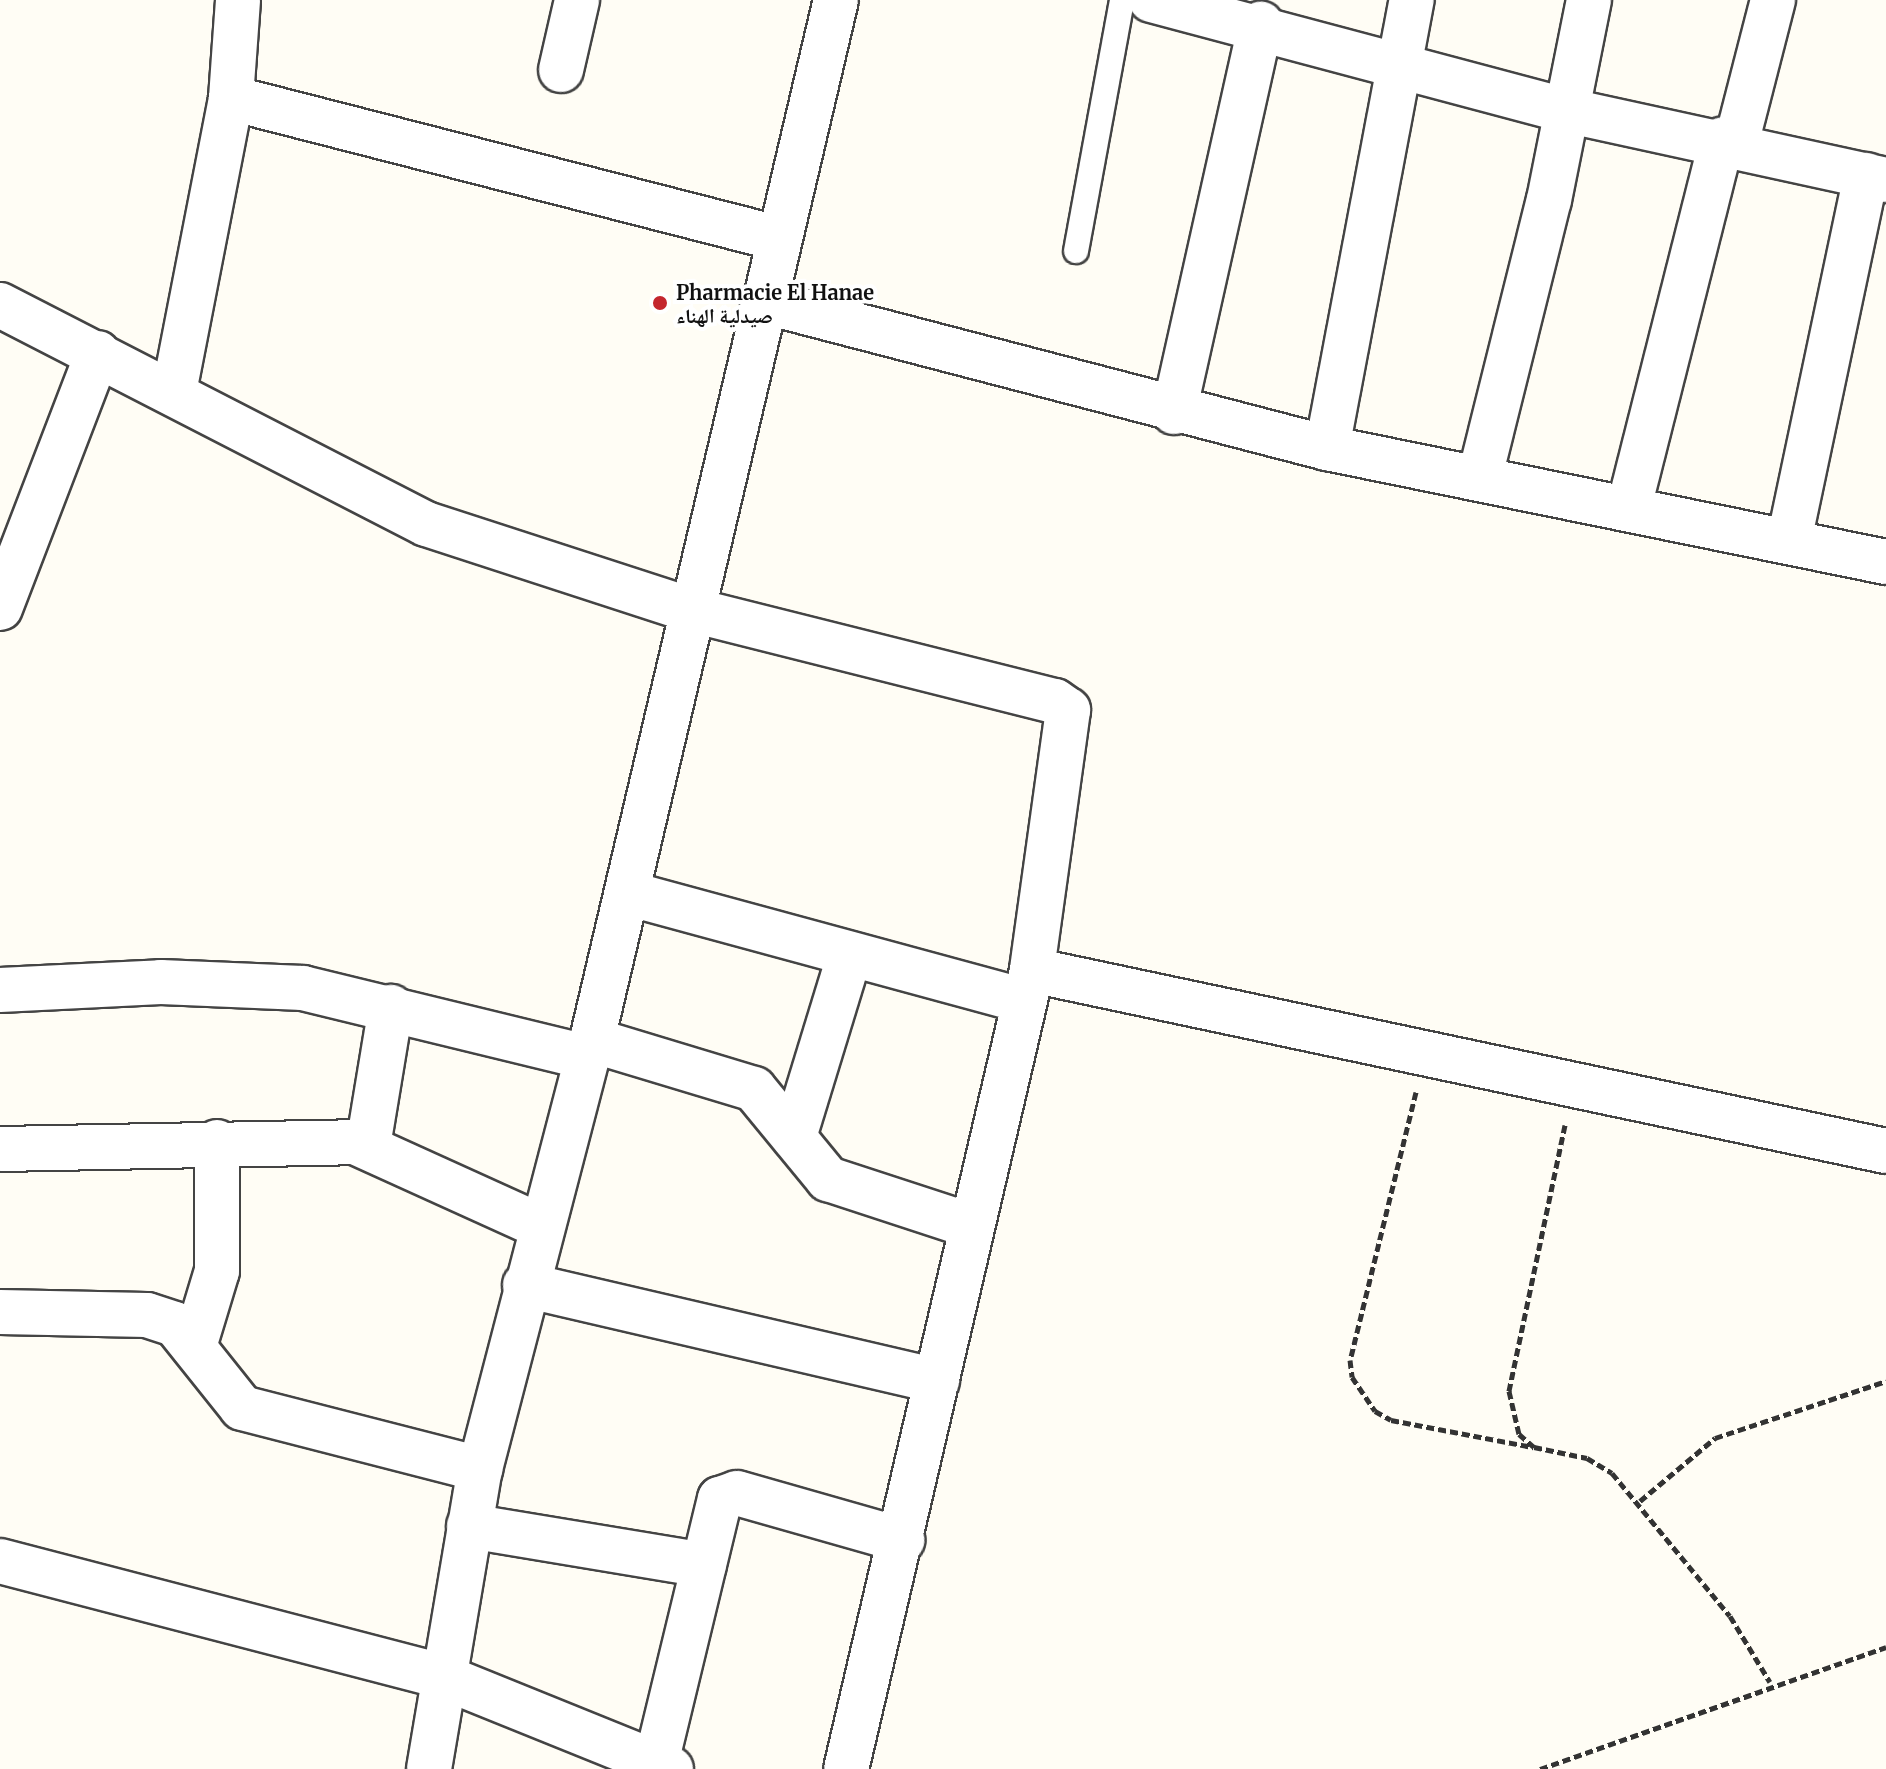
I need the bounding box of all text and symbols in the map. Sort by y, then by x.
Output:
place label: Pharmacie El Hanae صيدلية الهناء [676,280,874,327]
marker: Pharmacie El Hanae صيدلية الهناء [651,294,669,312]

